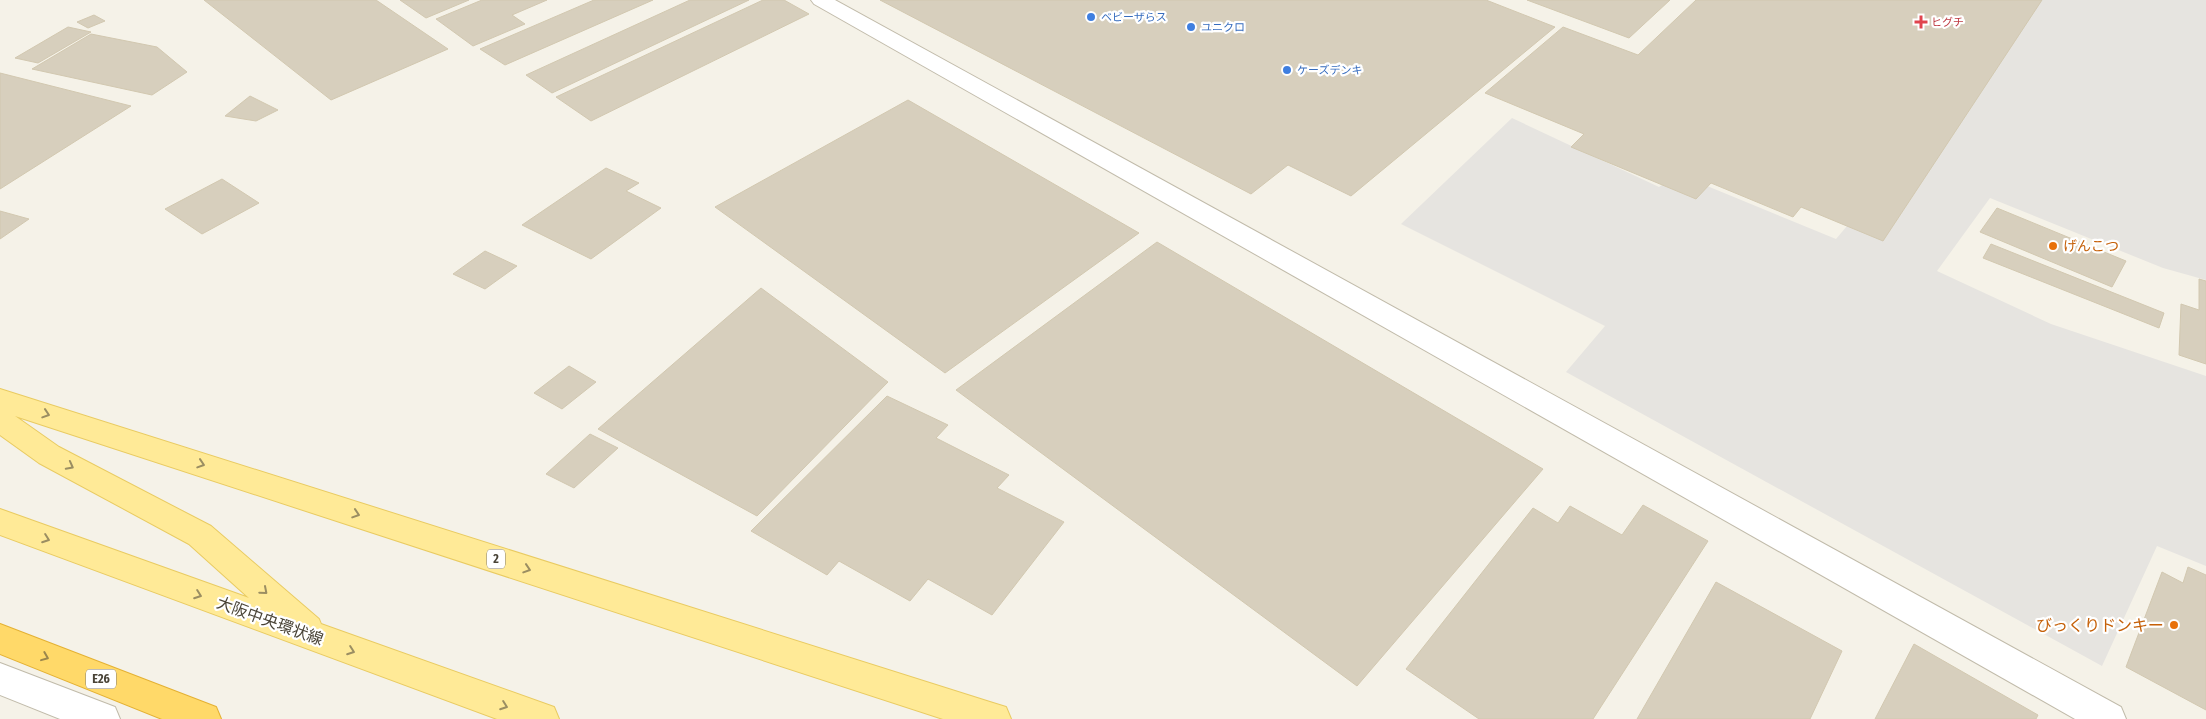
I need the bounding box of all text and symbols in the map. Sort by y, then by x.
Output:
marker: ベビーザらス [1085,11,1097,23]
place label: ベビーザらス [1101,11,1167,24]
marker: ヒグチ [1915,16,1927,28]
place label: ヒグチ [1931,16,1964,29]
marker: ユニクロ [1185,21,1197,33]
place label: ユニクロ [1201,21,1245,34]
marker: ケーズデンキ [1281,64,1293,76]
place label: ケーズデンキ [1297,64,1362,77]
place label: げんこつ [2063,238,2119,255]
marker: げんこつ [2047,240,2059,252]
one-way arrow [42,409,50,419]
one-way arrow [196,459,205,469]
one-way arrow [65,460,74,470]
one-way arrow [351,508,359,518]
one-way arrow [41,533,50,543]
road number: 2 [487,550,505,568]
one-way arrow [522,563,531,573]
one-way arrow [258,585,267,594]
one-way arrow [194,589,202,599]
street label: 大阪中央環状線 [214,593,326,649]
place label: びっくりドンキー [2036,616,2164,635]
marker: びっくりドンキー [2168,619,2180,631]
one-way arrow [346,645,355,655]
one-way arrow [40,651,49,661]
road number: E26 [86,670,116,689]
one-way arrow [499,700,508,710]

